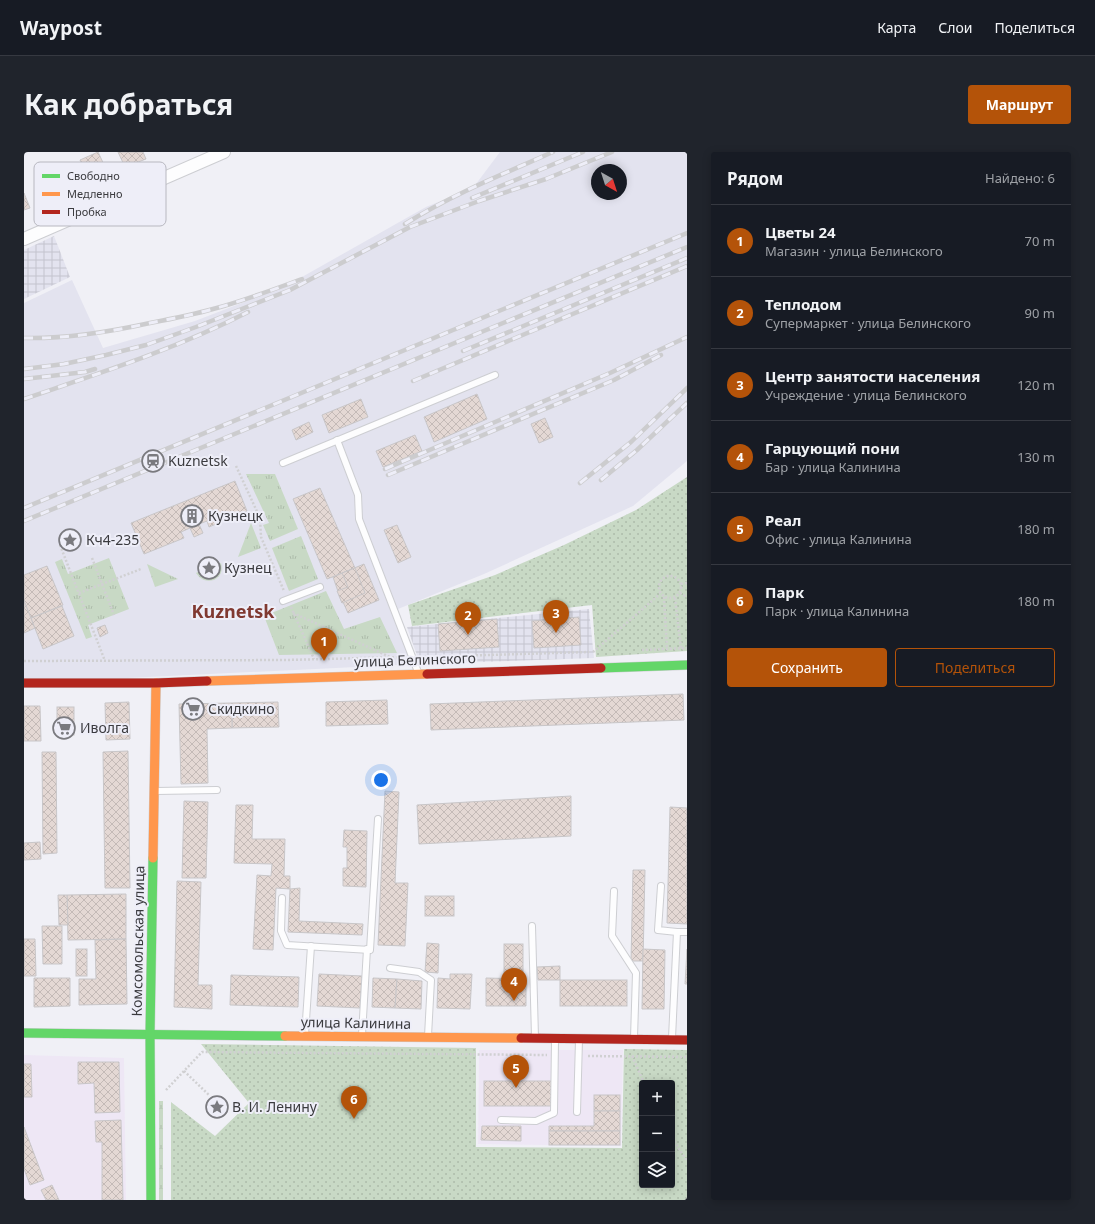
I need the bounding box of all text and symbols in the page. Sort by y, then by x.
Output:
text: Waypost [20,15,102,41]
text: Карта [877,18,916,37]
text: Слои [938,18,972,37]
text: Поделиться [994,18,1075,37]
text: Как добраться [24,85,233,123]
button: Маршрут [968,85,1071,124]
legend [34,162,166,226]
north arrow [591,164,627,200]
text: Рядом [727,167,783,190]
text: Свободно [67,168,120,183]
text: Найдено: 6 [985,169,1055,187]
text: Медленно [67,186,122,201]
text: Пробка [67,204,107,219]
text: Цветы 24 [765,222,836,242]
text: 1 [736,232,744,250]
text: 70 m [1025,232,1055,250]
text: Магазин · улица Белинского [765,242,943,260]
text: Теплодом [765,294,842,314]
text: 2 [736,304,744,322]
text: 90 m [1025,304,1055,322]
text: Супермаркет · улица Белинского [765,314,971,332]
text: Центр занятости населения [765,366,980,386]
text: 3 [736,376,744,394]
text: 120 m [1017,376,1055,394]
text: Учреждение · улица Белинского [765,386,967,404]
text: Гарцующий пони [765,438,900,458]
station icon: Kuznetsk [140,448,166,474]
text: 4 [736,448,744,466]
text: 130 m [1017,448,1055,466]
place label: Kuznetsk [168,451,228,470]
text: Бар · улица Калинина [765,458,901,476]
building icon: Кузнецк [179,503,205,529]
place label: Кузнецк [208,506,263,525]
text: Реал [765,510,801,530]
text: 5 [736,520,744,538]
text: 180 m [1017,520,1055,538]
place icon: Кч4-235 [57,527,83,553]
place label: Кч4-235 [86,530,139,549]
text: Офис · улица Калинина [765,530,912,548]
place icon: Кузнец [196,555,222,581]
place label: Кузнец [224,558,272,577]
text: Парк [765,582,804,602]
text: 6 [736,592,744,610]
text: 180 m [1017,592,1055,610]
district label: Kuznetsk [192,599,275,623]
pin: 3 [543,600,569,633]
pin: 2 [455,602,481,635]
text: Парк · улица Калинина [765,602,909,620]
pin: 1 [311,628,337,661]
street label: улица Белинского [354,648,476,671]
button: Сохранить [727,648,887,687]
button: Поделиться [895,648,1055,687]
supermarket icon: Скидкино [180,696,206,722]
place label: Скидкино [208,699,275,718]
supermarket icon: Иволга [51,715,77,741]
place label: Иволга [80,718,129,737]
your location [371,770,391,790]
street label: Комсомольская улица [127,865,148,1017]
pin: 4 [501,968,527,1001]
street label: улица Калинина [301,1012,411,1033]
pin: 5 [503,1055,529,1088]
map controls [639,1080,675,1188]
button: + [639,1080,675,1116]
pin: 6 [341,1086,367,1119]
place icon: В. И. Ленину [204,1094,230,1120]
place label: В. И. Ленину [232,1097,318,1116]
button: − [639,1116,675,1152]
button: layers [639,1152,675,1188]

